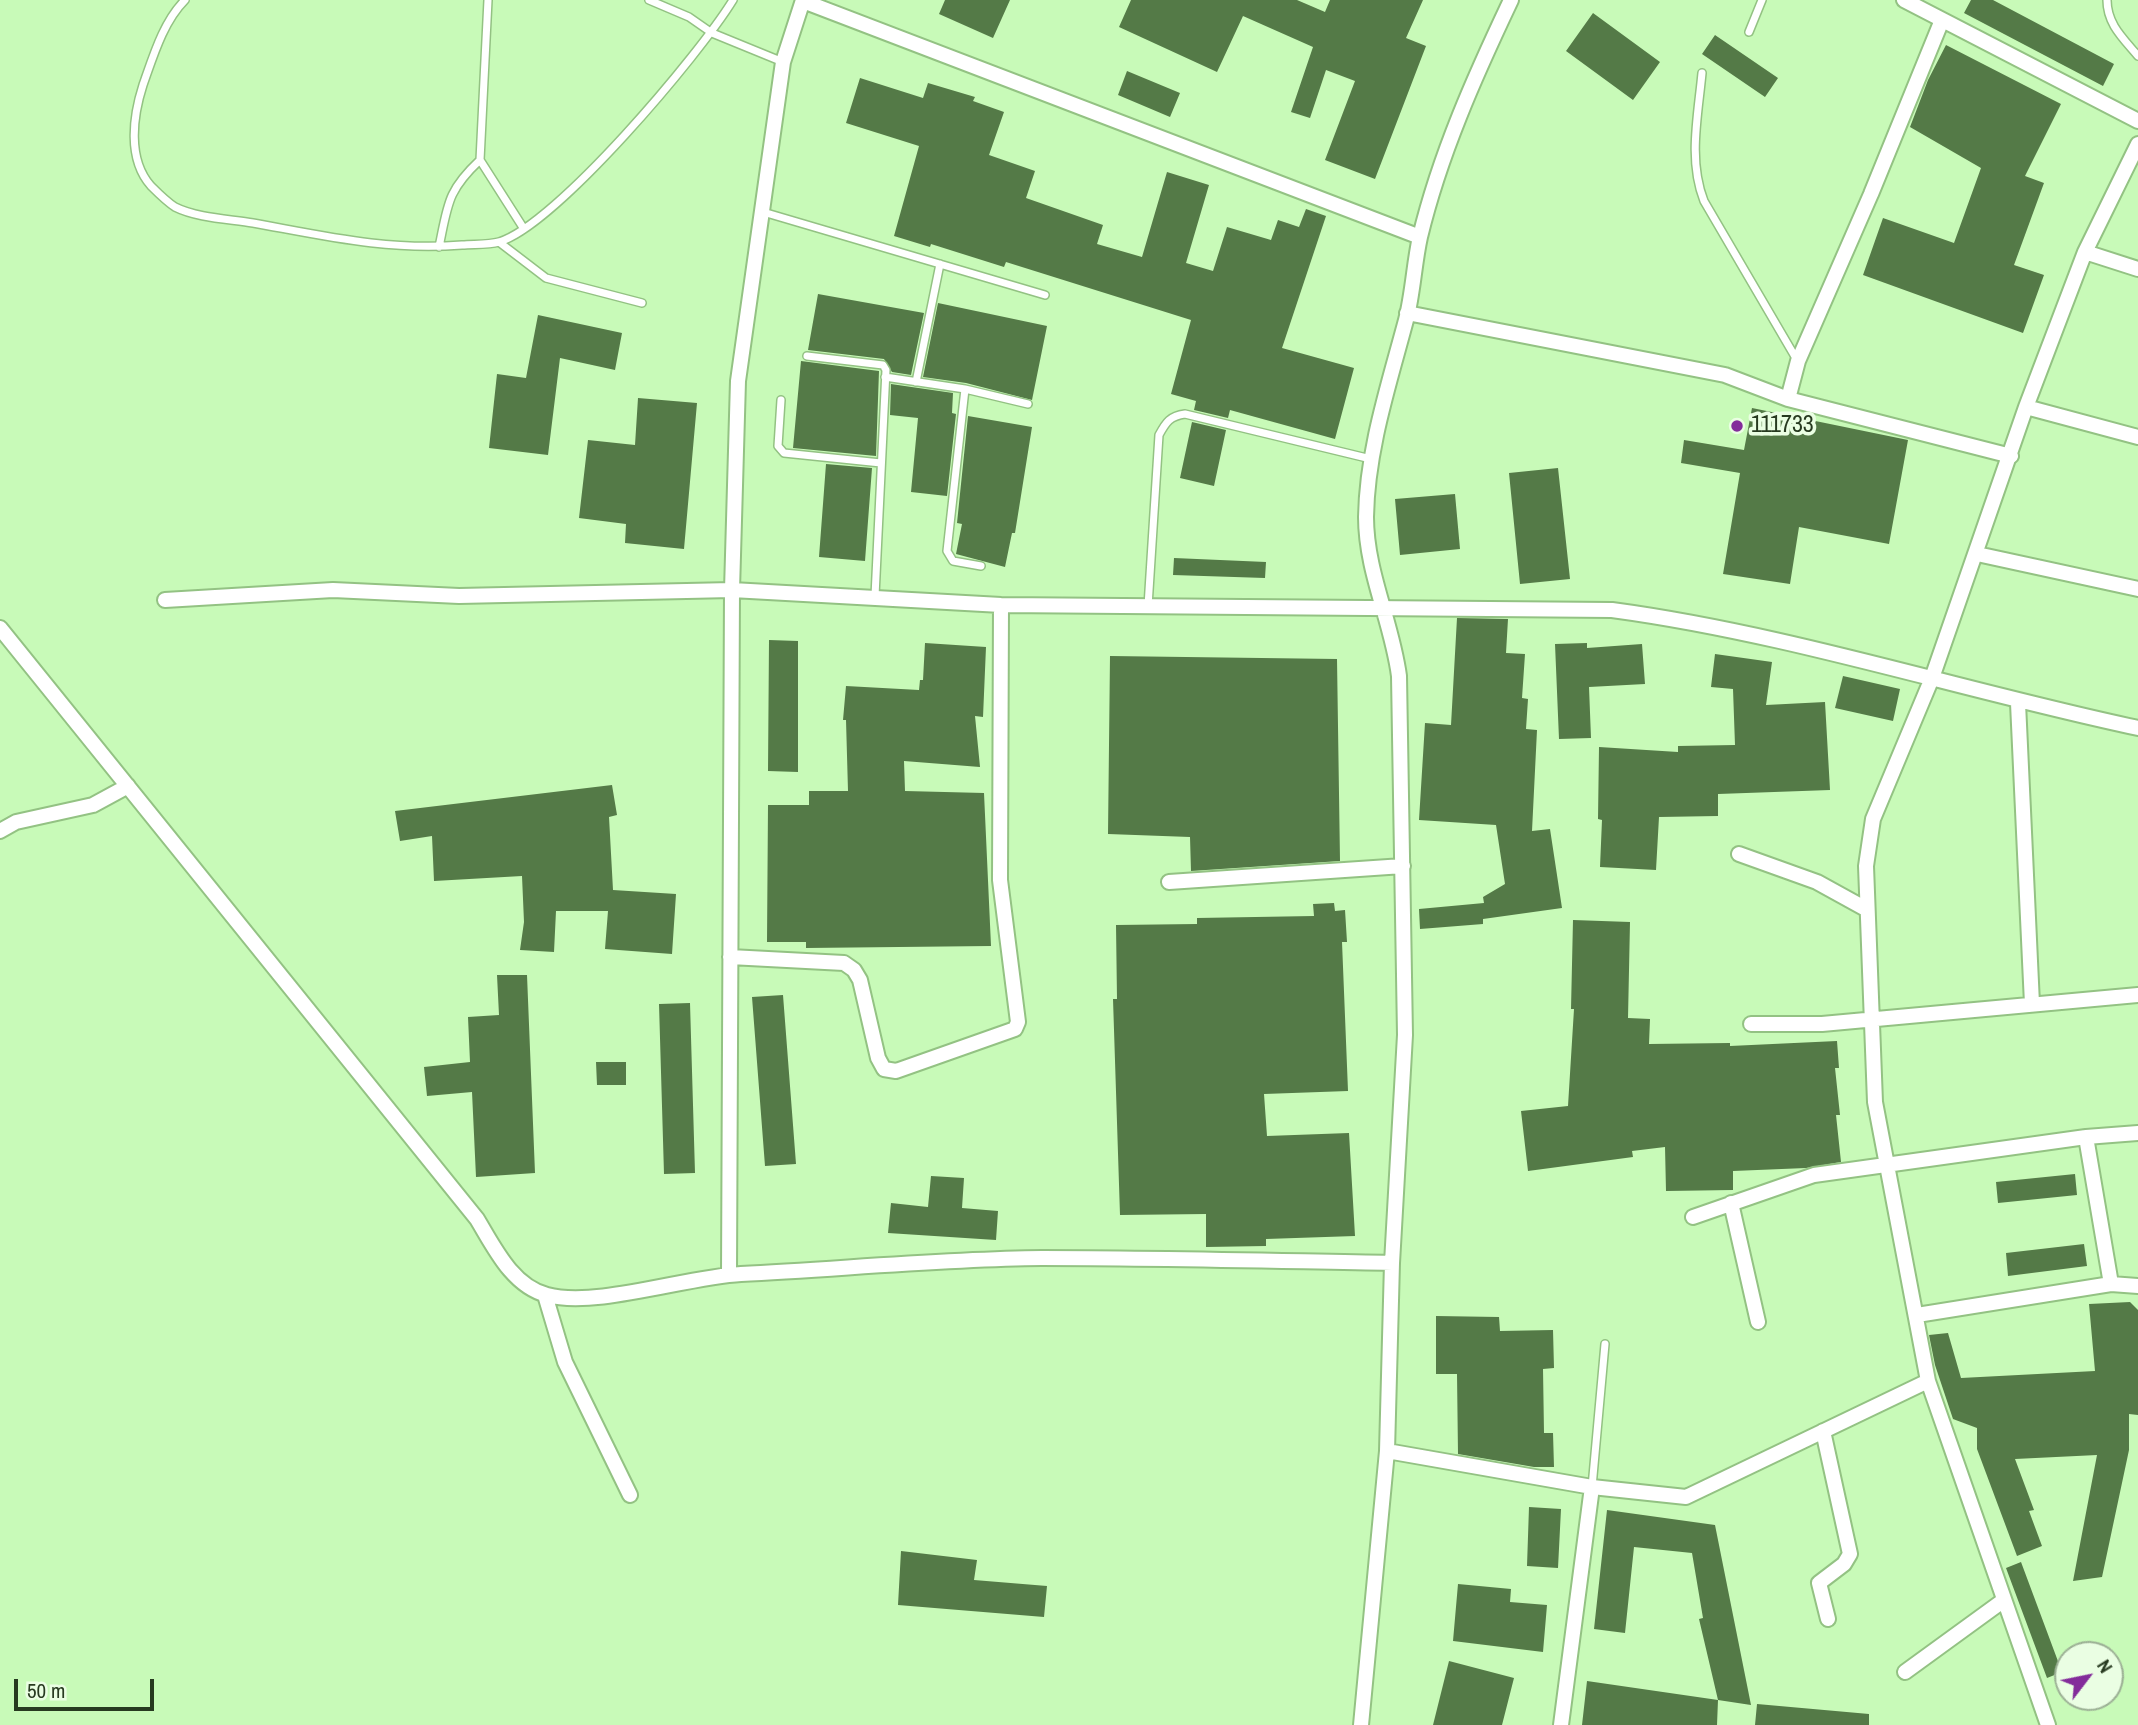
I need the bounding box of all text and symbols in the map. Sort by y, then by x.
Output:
place label: 111733 [1751,412,1814,440]
marker: 111733 [1729,418,1745,434]
north arrow [2054,1641,2124,1711]
text: N [2091,1654,2119,1678]
scale bar [18,1666,158,1710]
text: 50 m [27,1676,65,1705]

